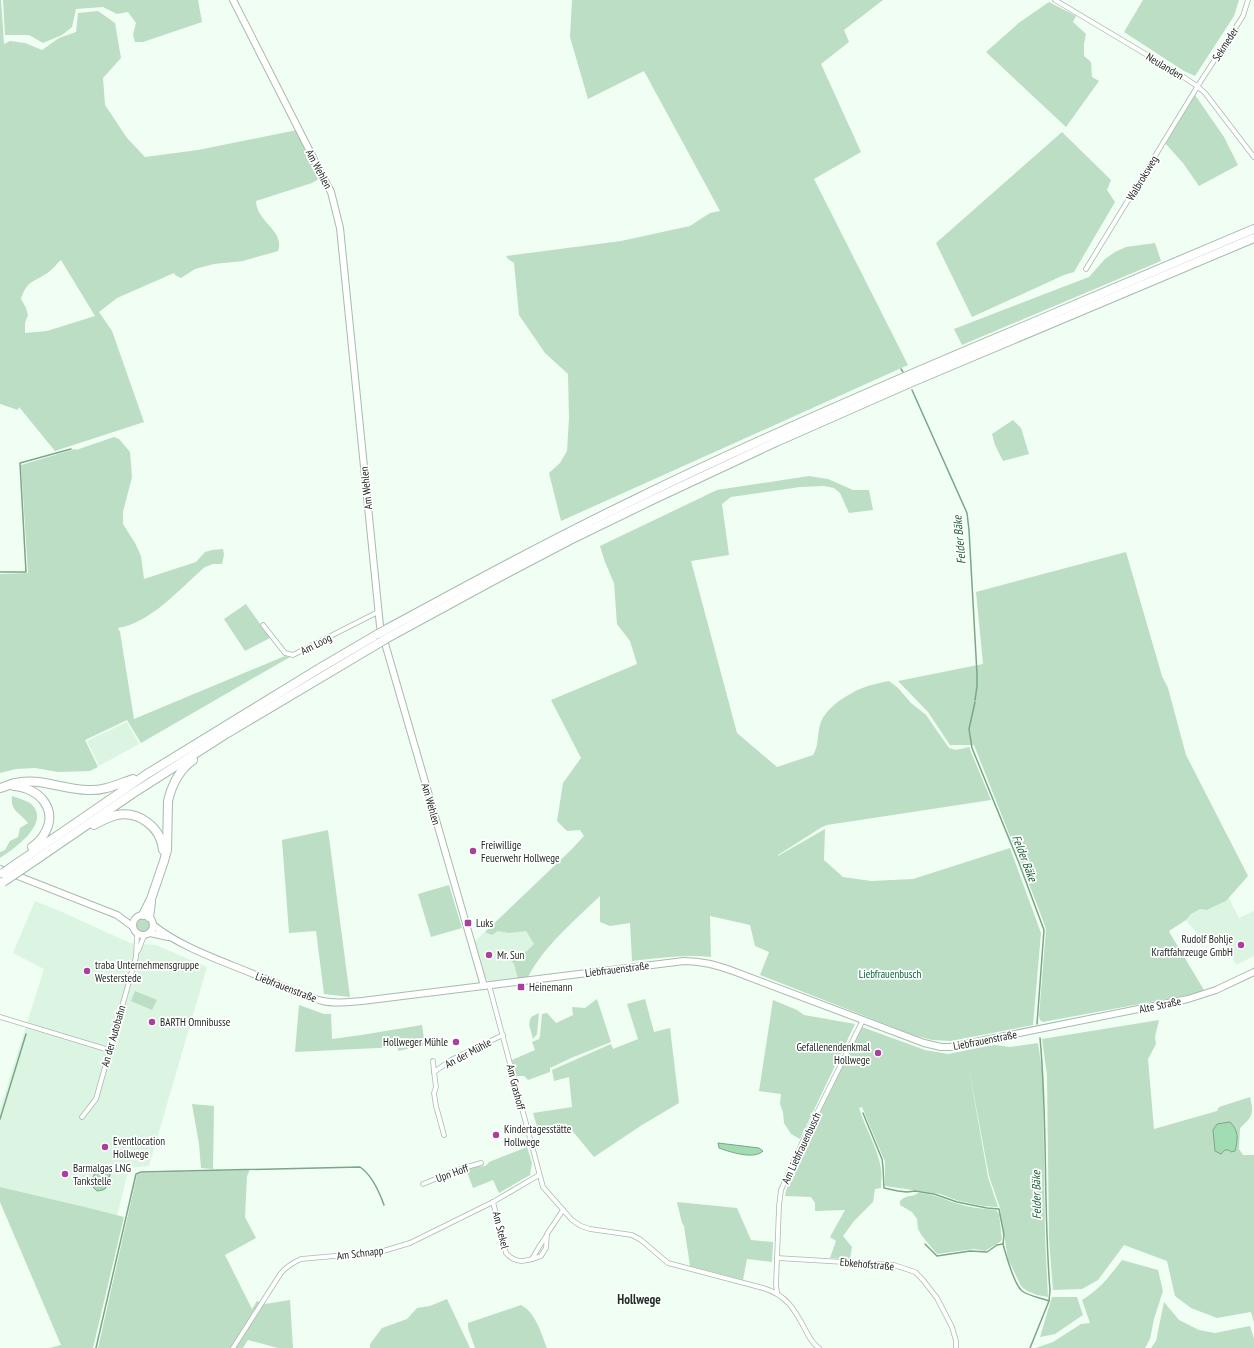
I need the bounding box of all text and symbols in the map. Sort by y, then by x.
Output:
street label: Sekmeder [1209,24,1241,64]
street label: Neulanden [1144,49,1186,83]
street label: Am Wehlen [303,147,335,191]
street label: Walbroksweg [1123,153,1161,203]
street label: Am Wehlen [357,466,375,510]
water label: Felder Bäke [949,514,969,565]
street label: Am Loog [298,630,334,658]
street label: Am Wehlen [418,781,444,827]
water label: Felder Bäke [1009,833,1041,884]
place label: Freiwillige Feuerwehr Hollwege [481,838,560,865]
marker: Freiwillige Feuerwehr Hollwege [468,846,478,856]
place label: Luks [476,916,493,930]
marker: Luks [463,918,473,928]
place label: Rudolf Bohlje Kraftfahrzeuge GmbH [1152,932,1233,959]
marker: Rudolf Bohlje Kraftfahrzeuge GmbH [1236,940,1246,950]
place label: Mr. Sun [497,948,524,962]
marker: Mr. Sun [484,950,494,960]
place label: traba Unternehmensgruppe Westerstede [95,958,200,985]
street label: Liebfrauenstraße [584,958,650,980]
marker: traba Unternehmensgruppe Westerstede [82,966,92,976]
park label: Liebfrauenbusch [859,967,921,981]
street label: Liebfrauenstraße [253,969,319,1005]
place label: Heinemann [529,980,573,994]
marker: Heinemann [516,982,526,992]
street label: Alte Straße [1138,994,1183,1016]
street label: An der Autobahn [98,1004,128,1068]
place label: BARTH Omnibusse [160,1015,231,1029]
marker: BARTH Omnibusse [147,1017,157,1027]
street label: Liebfrauenstraße [952,1027,1018,1053]
place label: Hollweger Mühle [383,1035,448,1049]
street label: An der Mühle [442,1035,494,1071]
marker: Hollweger Mühle [451,1037,461,1047]
place label: Gefallenendenkmal Hollwege [796,1040,870,1067]
marker: Gefallenendenkmal Hollwege [873,1048,883,1058]
street label: Am Grashoff [504,1063,529,1112]
street label: Am Liebfrauenbusch [778,1110,824,1186]
place label: Kindertagesstätte Hollwege [504,1122,572,1149]
marker: Kindertagesstätte Hollwege [491,1130,501,1140]
place label: Eventlocation Hollwege [113,1134,165,1161]
marker: Eventlocation Hollwege [100,1142,110,1152]
street label: Upn Hoff [434,1160,471,1185]
place label: Barmalgas LNG Tankstelle [73,1161,131,1188]
marker: Barmalgas LNG Tankstelle [60,1169,70,1179]
water label: Felder Bäke [1028,1170,1044,1219]
street label: Am Stekel [490,1210,513,1251]
street label: Am Schnapp [336,1243,384,1263]
street label: Ebkehofstraße [839,1255,895,1273]
district label: Hollwege [617,1291,661,1308]

